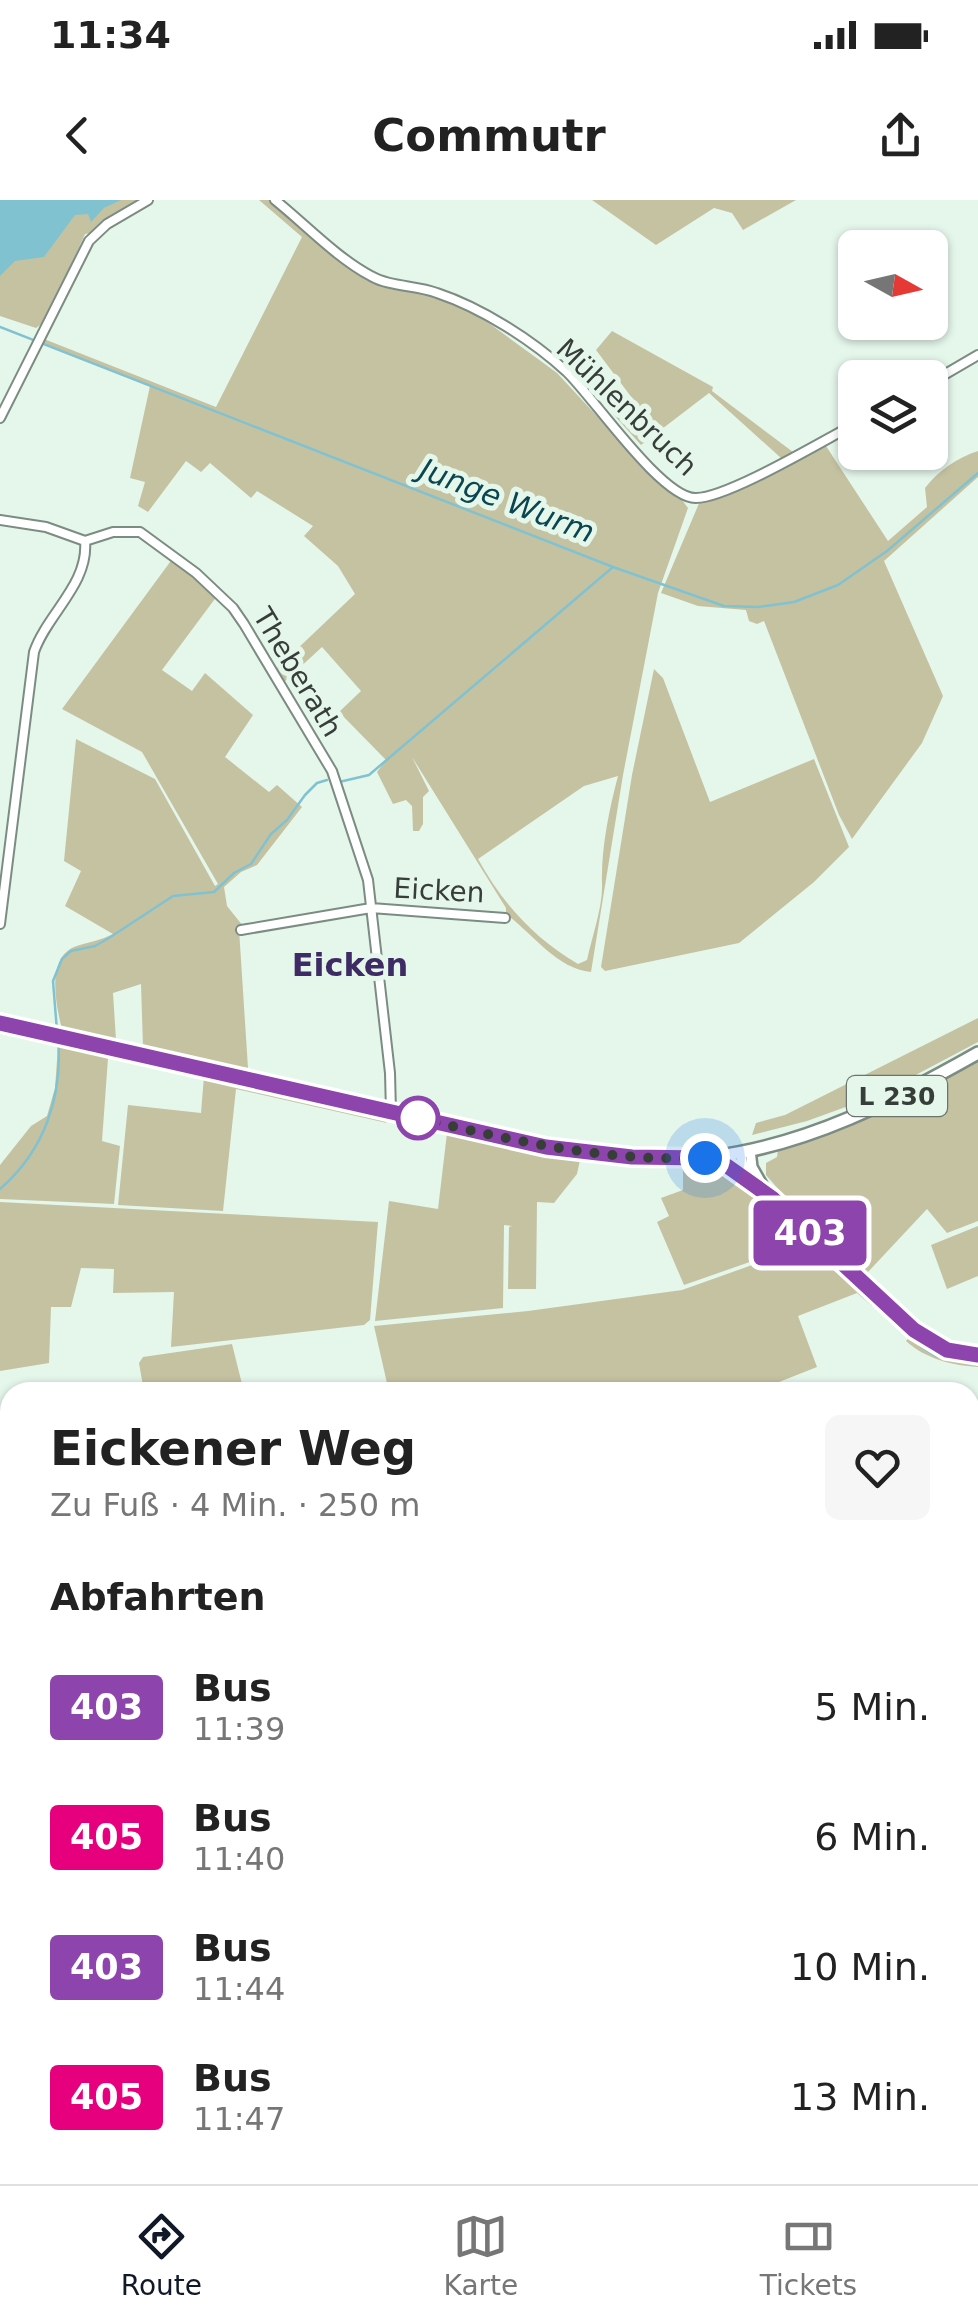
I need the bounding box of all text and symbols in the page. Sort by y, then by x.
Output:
text: 11:34 [50,13,171,57]
icon: back [50,108,105,163]
icon: share [873,108,928,163]
text: Commutr [372,109,606,162]
north arrow [838,230,948,340]
map controls [838,230,948,470]
street label: Mühlenbruch [550,332,704,483]
button: layers [838,360,948,470]
water label: Junge Wurm [410,449,599,550]
street label: Theberath [246,601,349,743]
street label: Eicken [393,872,485,909]
district label: Eicken [292,946,408,984]
road number: L 230 [847,1076,947,1116]
unlabelled marker [397,1097,439,1139]
your location [680,1133,730,1183]
line badge: 403 [752,1200,868,1266]
text: 403 [773,1213,847,1253]
button: heart [825,1415,930,1520]
text: Eickener Weg [50,1420,416,1476]
text: Zu Fuß · 4 Min. · 250 m [50,1486,420,1524]
text: Abfahrten [50,1575,266,1619]
text: Bus [193,1666,272,1710]
text: 5 Min. [814,1685,930,1729]
text: 403 [70,1687,143,1727]
text: 11:39 [193,1710,285,1748]
text: Bus [193,1796,272,1840]
text: 6 Min. [814,1815,930,1859]
text: 405 [70,1817,143,1857]
text: 11:40 [193,1840,285,1878]
text: Bus [193,1926,272,1970]
text: 10 Min. [790,1945,930,1989]
text: 403 [70,1947,143,1987]
text: 11:44 [193,1970,285,2008]
text: Bus [193,2056,272,2100]
text: 13 Min. [790,2075,930,2119]
text: 405 [70,2077,143,2117]
text: 11:47 [193,2100,285,2138]
tab: Route [121,2209,202,2302]
tab: Karte [444,2209,518,2302]
tab: Tickets [760,2209,857,2302]

